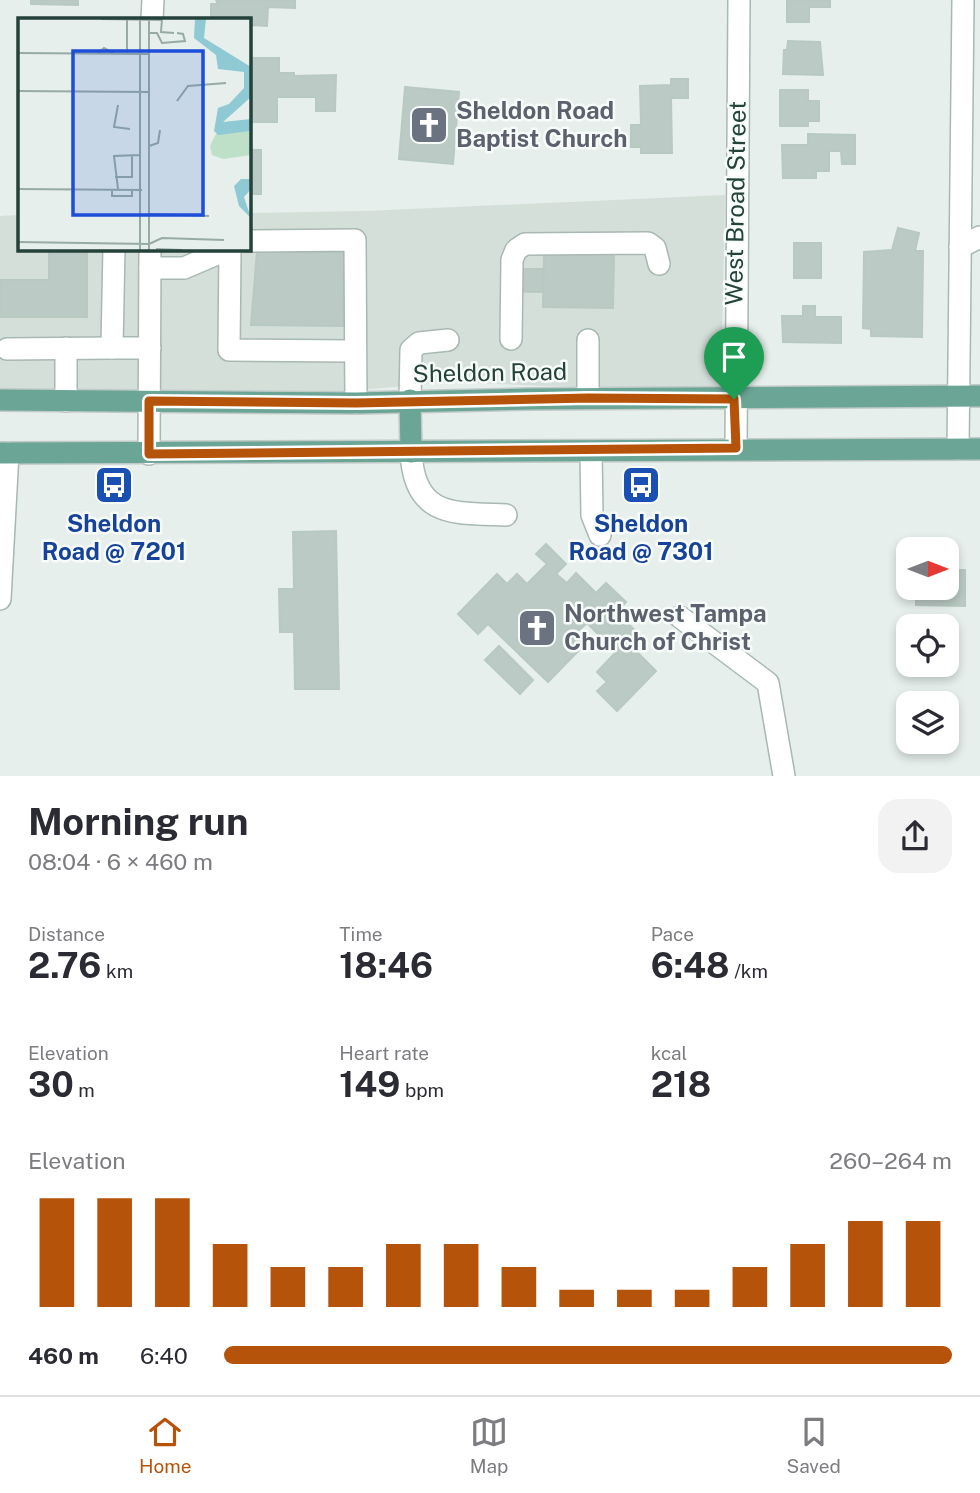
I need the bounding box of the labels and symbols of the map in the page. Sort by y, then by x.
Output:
inset map [18,18,250,250]
place label: Sheldon Road Baptist Church [456,96,628,152]
street label: West Broad Street [719,100,751,306]
church icon: Sheldon Road Baptist Church [408,104,450,146]
pin [704,327,764,399]
street label: Sheldon Road [412,357,568,387]
bus stop icon: Sheldon Road @ 7201 [93,464,135,506]
bus stop icon: Sheldon Road @ 7301 [620,464,662,506]
place label: Sheldon Road @ 7201 [42,509,186,565]
place label: Sheldon Road @ 7301 [568,509,714,565]
north arrow [896,537,959,600]
place label: Northwest Tampa Church of Christ [564,599,767,655]
church icon: Northwest Tampa Church of Christ [516,607,558,649]

